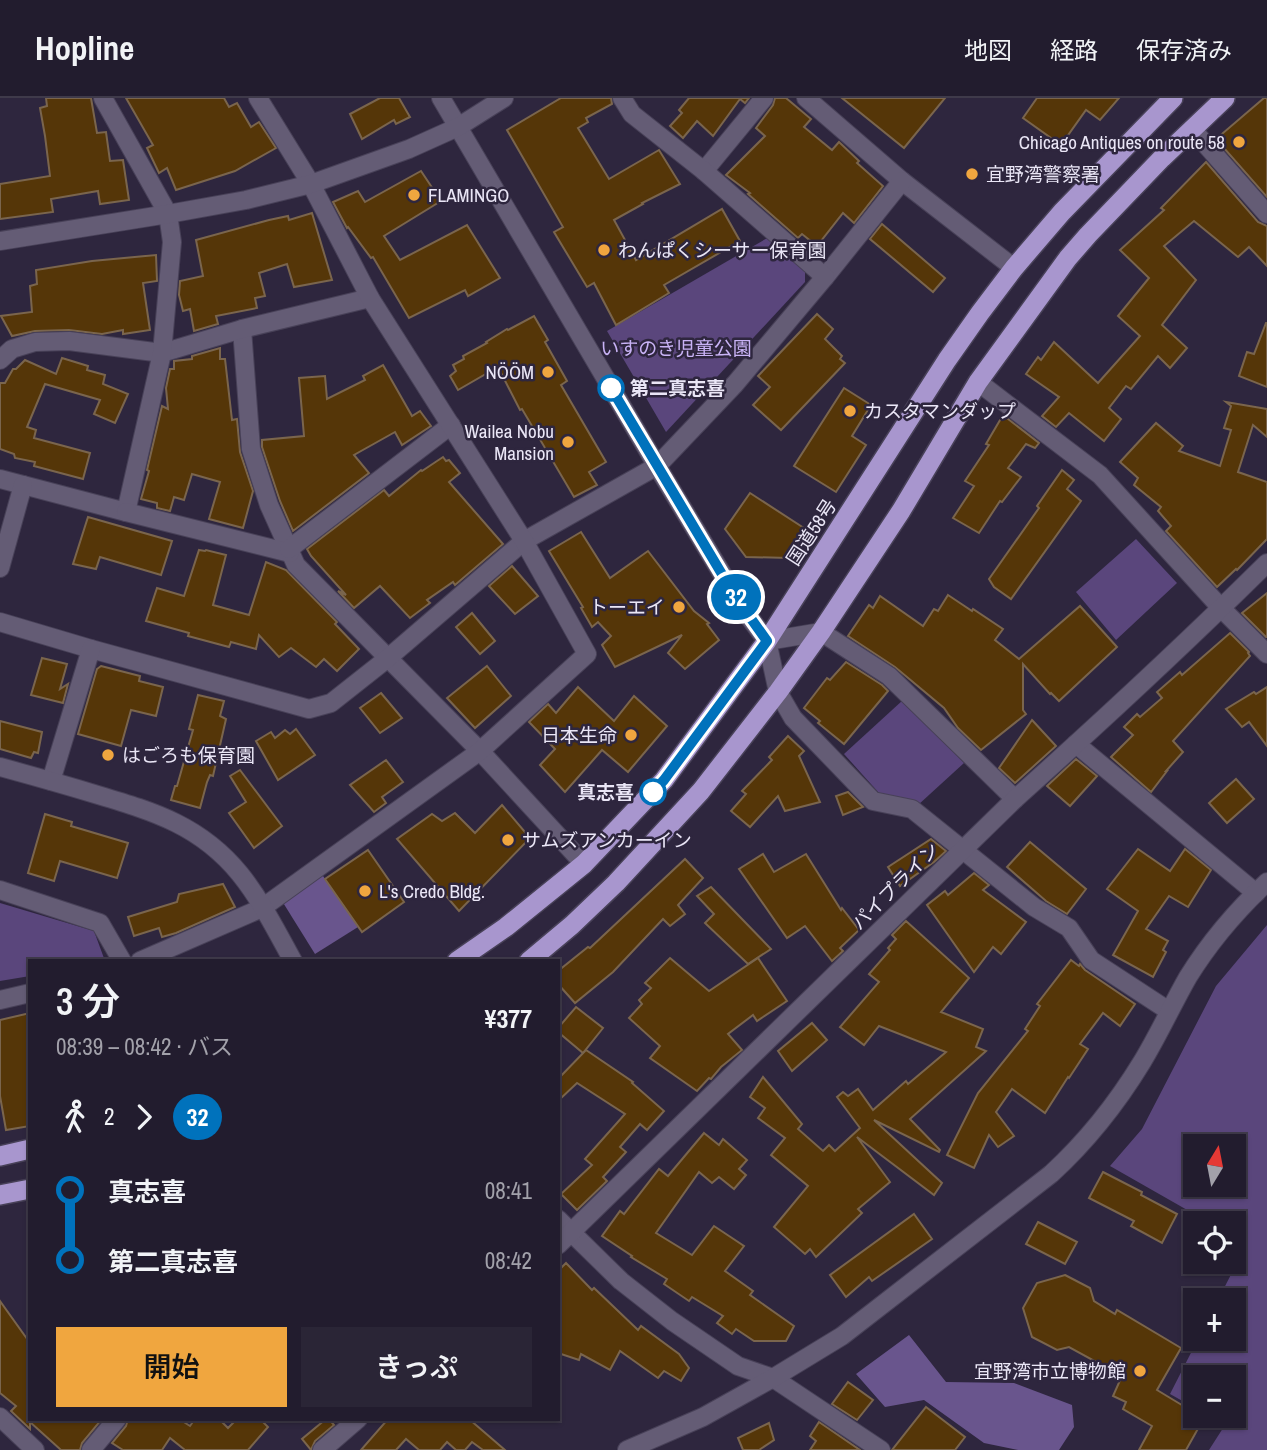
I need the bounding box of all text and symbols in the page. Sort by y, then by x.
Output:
text: Hopline [35,26,134,70]
text: 地図 [964,34,1012,66]
text: 経路 [1050,34,1098,66]
text: 保存済み [1136,34,1232,66]
place label: Chicago Antiques on route 58 [1019,129,1225,155]
marker: Chicago Antiques on route 58 [1231,134,1247,150]
place label: 宜野湾警察署 [986,161,1100,187]
marker: 宜野湾警察署 [964,166,980,182]
place label: FLAMINGO [428,182,509,208]
marker: FLAMINGO [406,187,422,203]
place label: わんぱくシーサー保育園 [618,237,827,263]
marker: わんぱくシーサー保育園 [596,242,612,258]
park label: いすのき児童公園 [600,335,752,361]
place label: NÖÖM [486,359,534,385]
marker: NÖÖM [540,364,556,380]
marker: 第二真志喜 [598,375,624,401]
place label: 第二真志喜 [630,375,725,401]
place label: カスタマンダップ [864,398,1016,424]
marker: カスタマンダップ [842,403,858,419]
place label: Wailea Nobu Mansion [465,418,554,466]
marker: Wailea Nobu Mansion [560,434,576,450]
street label: 国道58号 [780,494,842,570]
line badge: 32 [704,574,768,620]
text: 32 [725,581,747,613]
place label: トーエイ [589,594,665,620]
marker: トーエイ [671,599,687,615]
place label: 日本生命 [541,722,617,748]
marker: 日本生命 [623,727,639,743]
place label: はごろも保育園 [122,742,255,768]
marker: はごろも保育園 [100,747,116,763]
place label: 真志喜 [577,779,634,805]
marker: 真志喜 [640,779,666,805]
place label: サムズアンカーイン [522,827,692,853]
marker: サムズアンカーイン [500,832,516,848]
street label: パイプライン [845,836,945,936]
place label: L's Credo Bldg. [379,878,485,904]
marker: L's Credo Bldg. [357,883,373,899]
text: 3 分 [56,976,120,1027]
text: ¥377 [485,1001,532,1036]
text: 08:39 – 08:42 · バス [56,1031,233,1062]
icon: walk [56,1098,94,1136]
icon: forward [125,1098,163,1136]
text: 2 [104,1101,115,1132]
text: 32 [187,1101,208,1133]
north arrow [1183,1134,1246,1197]
map controls [1183,1134,1246,1428]
text: 真志喜 [108,1174,186,1209]
text: 08:41 [485,1175,532,1206]
button: locate [1183,1211,1246,1274]
text: 第二真志喜 [108,1244,238,1279]
text: 08:42 [485,1245,532,1276]
button: + [1183,1288,1246,1351]
button: 開始 [56,1327,287,1407]
button: きっぷ [301,1327,532,1407]
place label: 宜野湾市立博物館 [974,1358,1126,1384]
marker: 宜野湾市立博物館 [1132,1363,1148,1379]
button: − [1183,1365,1246,1428]

